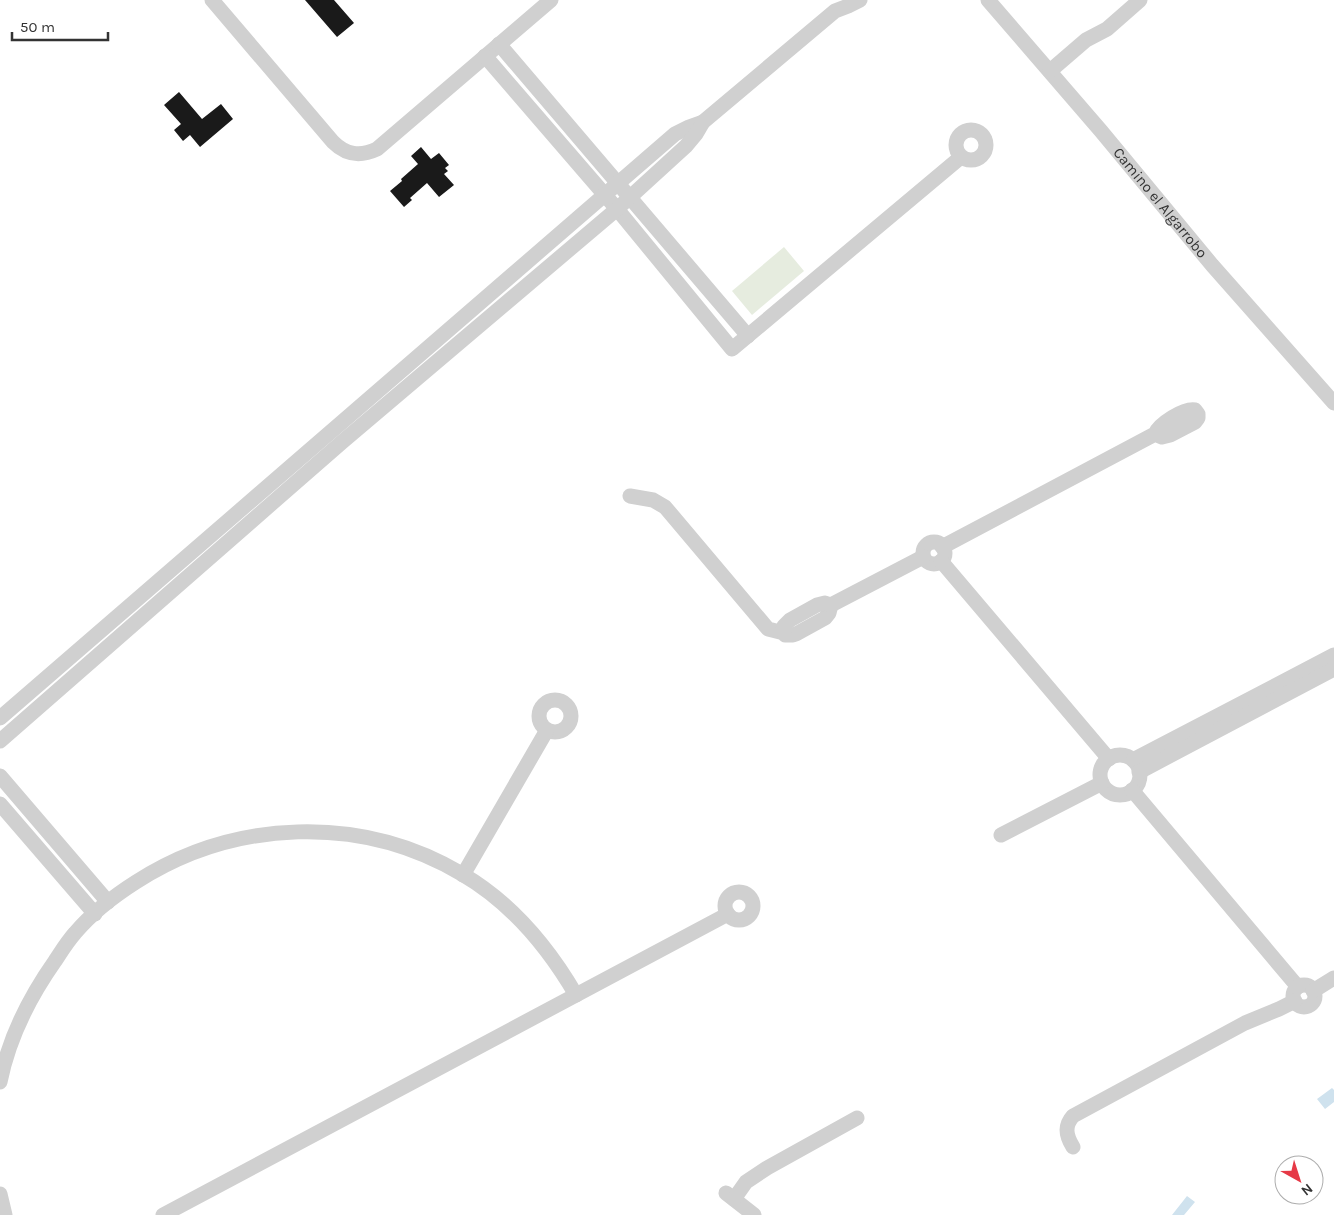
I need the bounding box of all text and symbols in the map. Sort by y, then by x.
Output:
scale bar [12,10,109,42]
text: 50 m [20,18,55,36]
street label: Camino el Algarrobo [1109,144,1211,262]
north arrow [1274,1155,1324,1205]
text: N [1298,1180,1316,1199]

